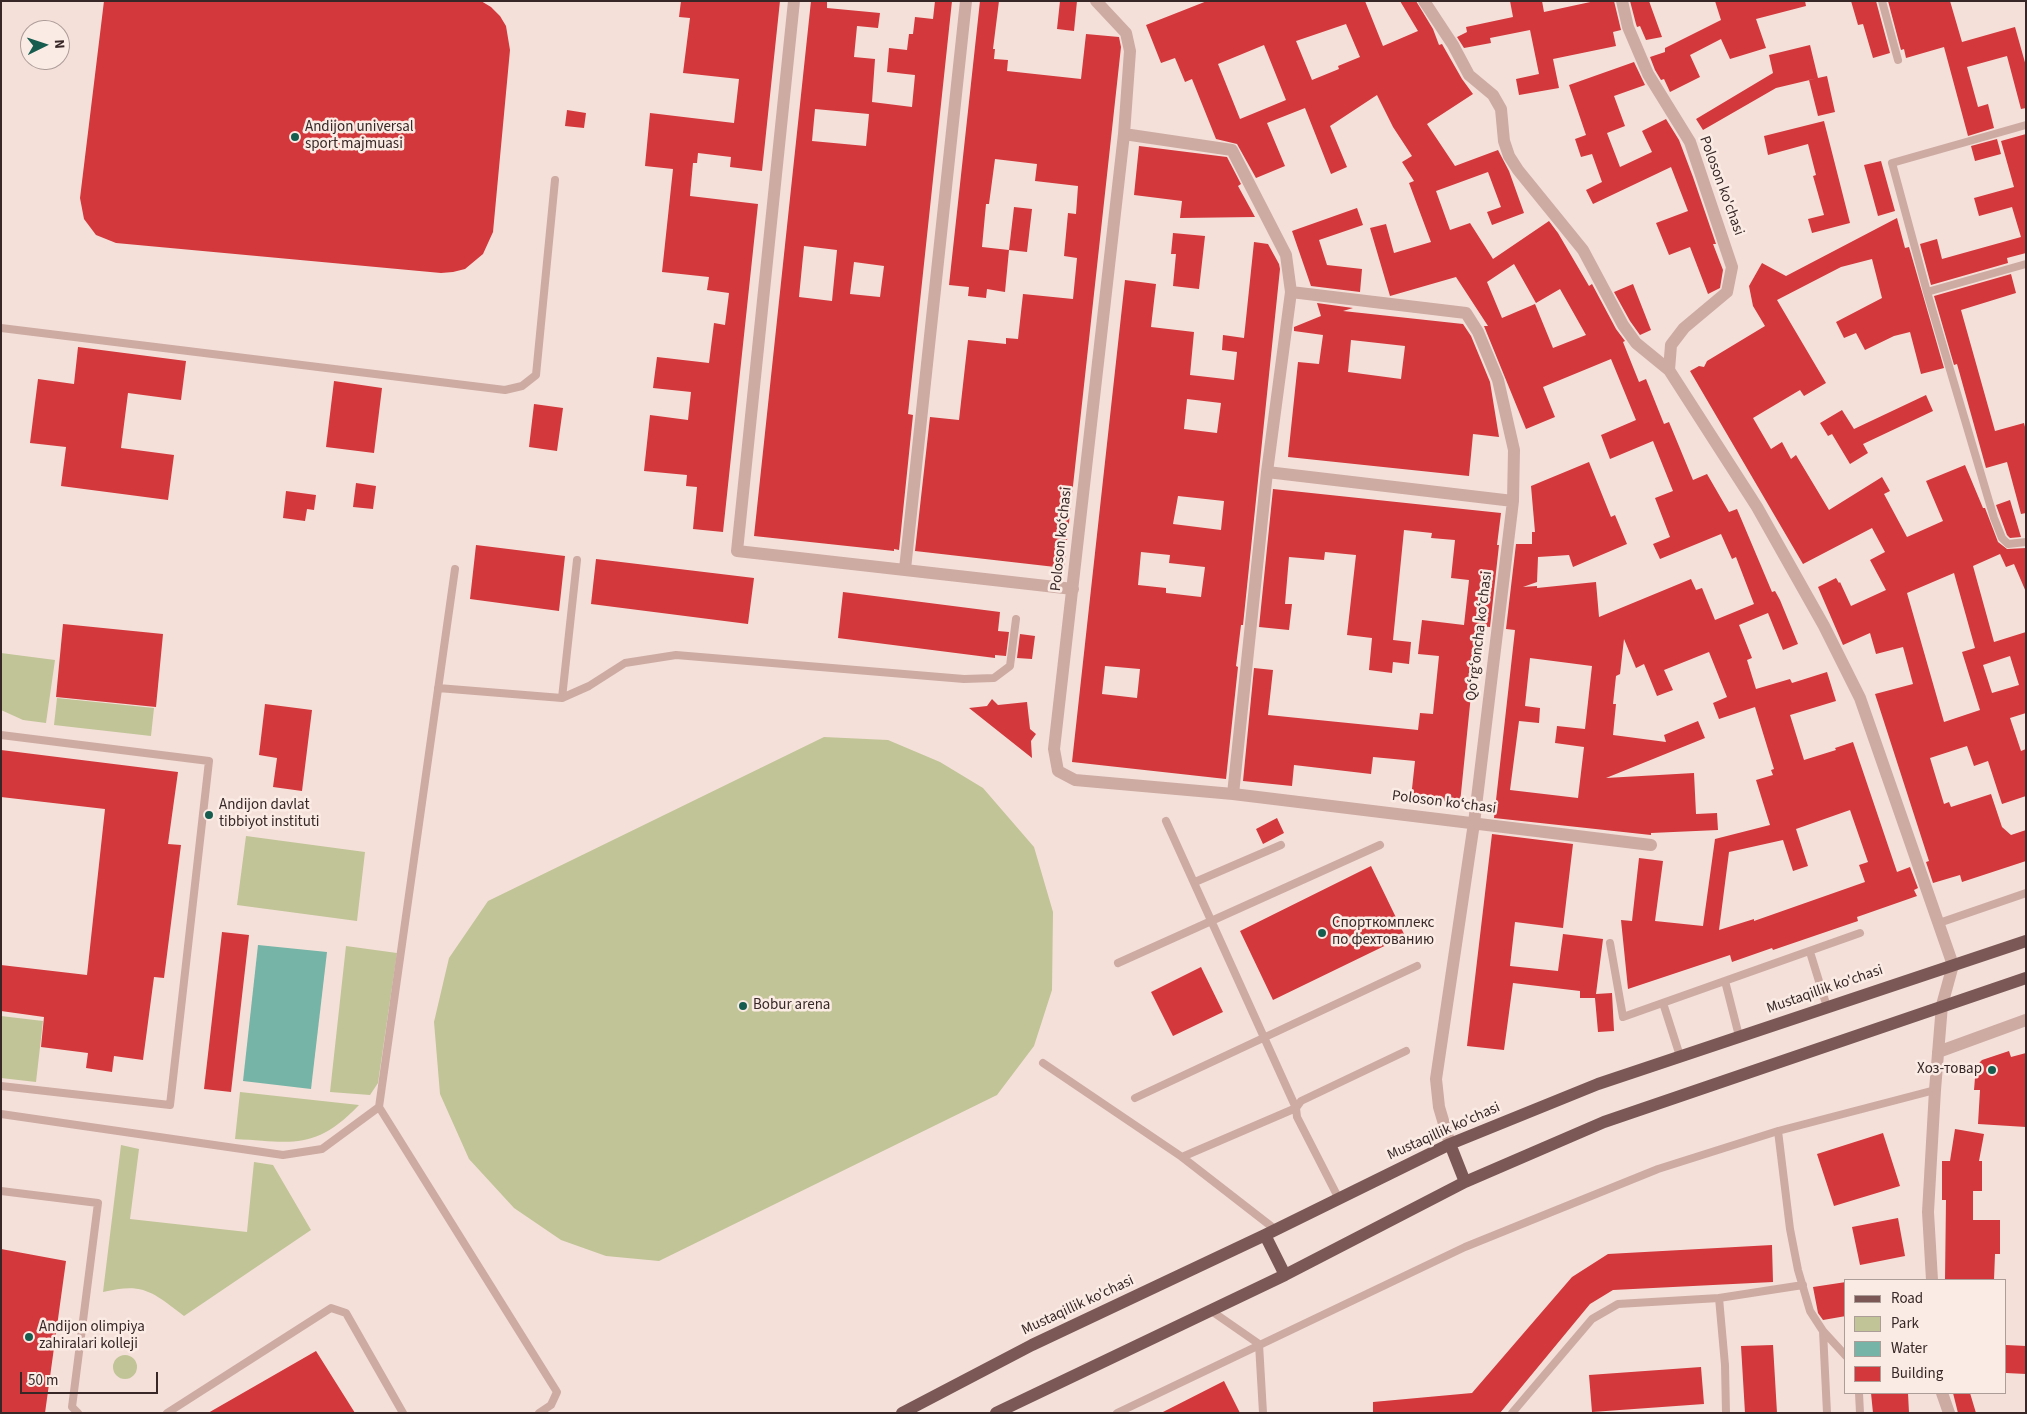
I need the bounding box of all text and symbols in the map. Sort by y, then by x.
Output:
north arrow [20,20,70,70]
text: N [49,39,69,49]
place label: Andijon universal sport majmuasi [305,119,414,154]
marker: Andijon universal sport majmuasi [289,131,301,143]
street label: Poloson ko'chasi [1695,134,1747,238]
street label: Poloson koʻchasi [1048,486,1076,592]
street label: Qoʻrgʻoncha koʻchasi [1463,570,1497,702]
street label: Poloson koʻchasi [1391,788,1497,818]
place label: Andijon davlat tibbiyot instituti [219,797,320,832]
marker: Andijon davlat tibbiyot instituti [203,809,215,821]
place label: Спорткомплекс по фехтованию [1332,915,1434,950]
marker: Спорткомплекс по фехтованию [1316,927,1328,939]
street label: Mustaqillik ko'chasi [1764,962,1886,1018]
place label: Bobur arena [753,997,830,1015]
marker: Bobur arena [737,1000,749,1012]
place label: Хоз-товар [1917,1061,1982,1079]
marker: Хоз-товар [1986,1064,1998,1076]
street label: Mustaqillik ko'chasi [1385,1099,1503,1165]
street label: Mustaqillik ko'chasi [1019,1272,1137,1340]
legend [1844,1279,2007,1394]
text: Road [1891,1288,1923,1309]
text: Park [1891,1313,1919,1334]
place label: Andijon olimpiya zahiralari kolleji [39,1319,145,1354]
marker: Andijon olimpiya zahiralari kolleji [23,1331,35,1343]
text: Water [1891,1338,1927,1359]
scale bar [22,1362,160,1394]
text: Building [1891,1363,1943,1384]
text: 50 m [28,1370,58,1391]

